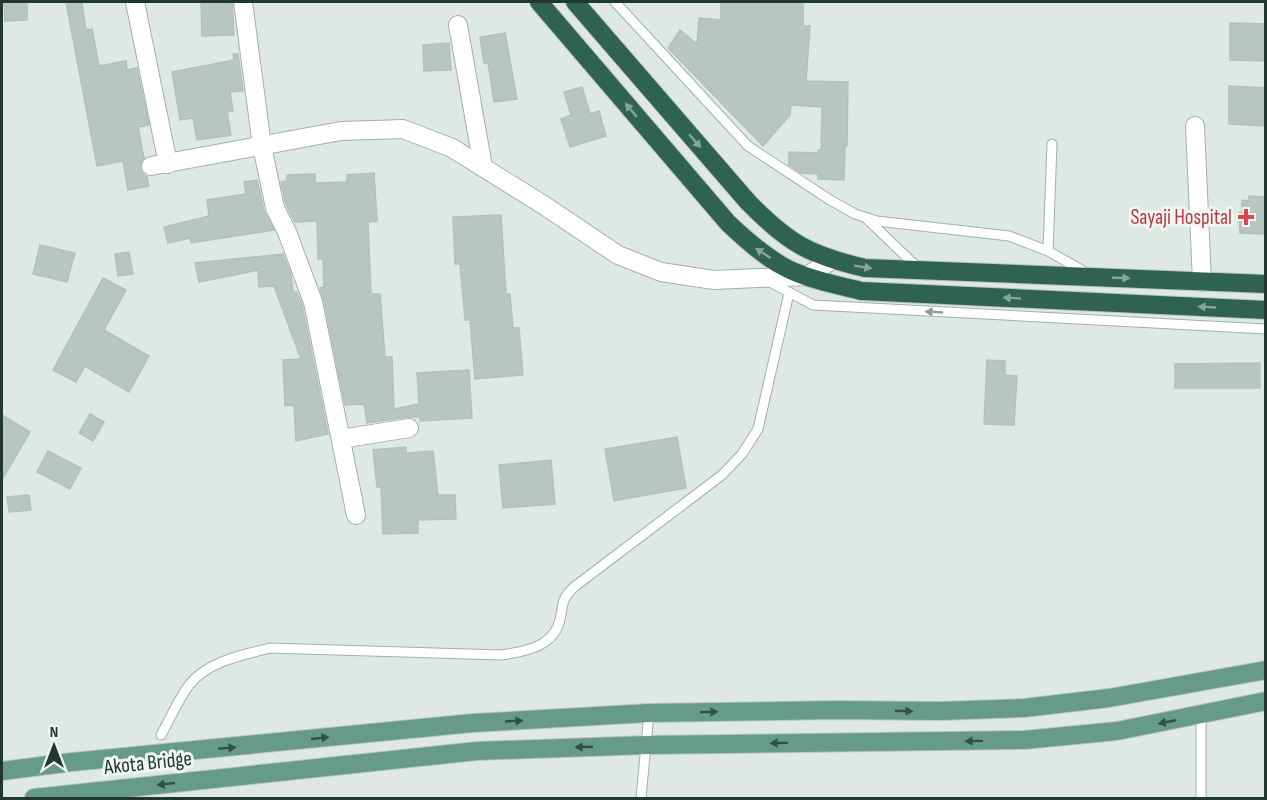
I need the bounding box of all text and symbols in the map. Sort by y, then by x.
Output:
one-way arrow [625,103,638,118]
one-way arrow [689,133,702,149]
place label: Sayaji Hospital [1130,205,1232,230]
marker: Sayaji Hospital [1237,208,1255,226]
one-way arrow [754,247,771,258]
one-way arrow [854,262,873,271]
one-way arrow [1111,274,1130,283]
one-way arrow [1003,293,1022,302]
one-way arrow [1198,303,1217,312]
one-way arrow [925,307,944,316]
one-way arrow [895,706,914,716]
one-way arrow [700,707,719,717]
north arrow [24,716,84,776]
one-way arrow [505,717,524,726]
one-way arrow [1158,717,1176,727]
text: N [50,723,58,742]
one-way arrow [311,733,330,743]
one-way arrow [964,736,983,746]
one-way arrow [769,738,788,748]
one-way arrow [574,742,593,751]
one-way arrow [217,743,236,753]
street label: Akota Bridge [102,746,193,780]
one-way arrow [156,779,175,789]

